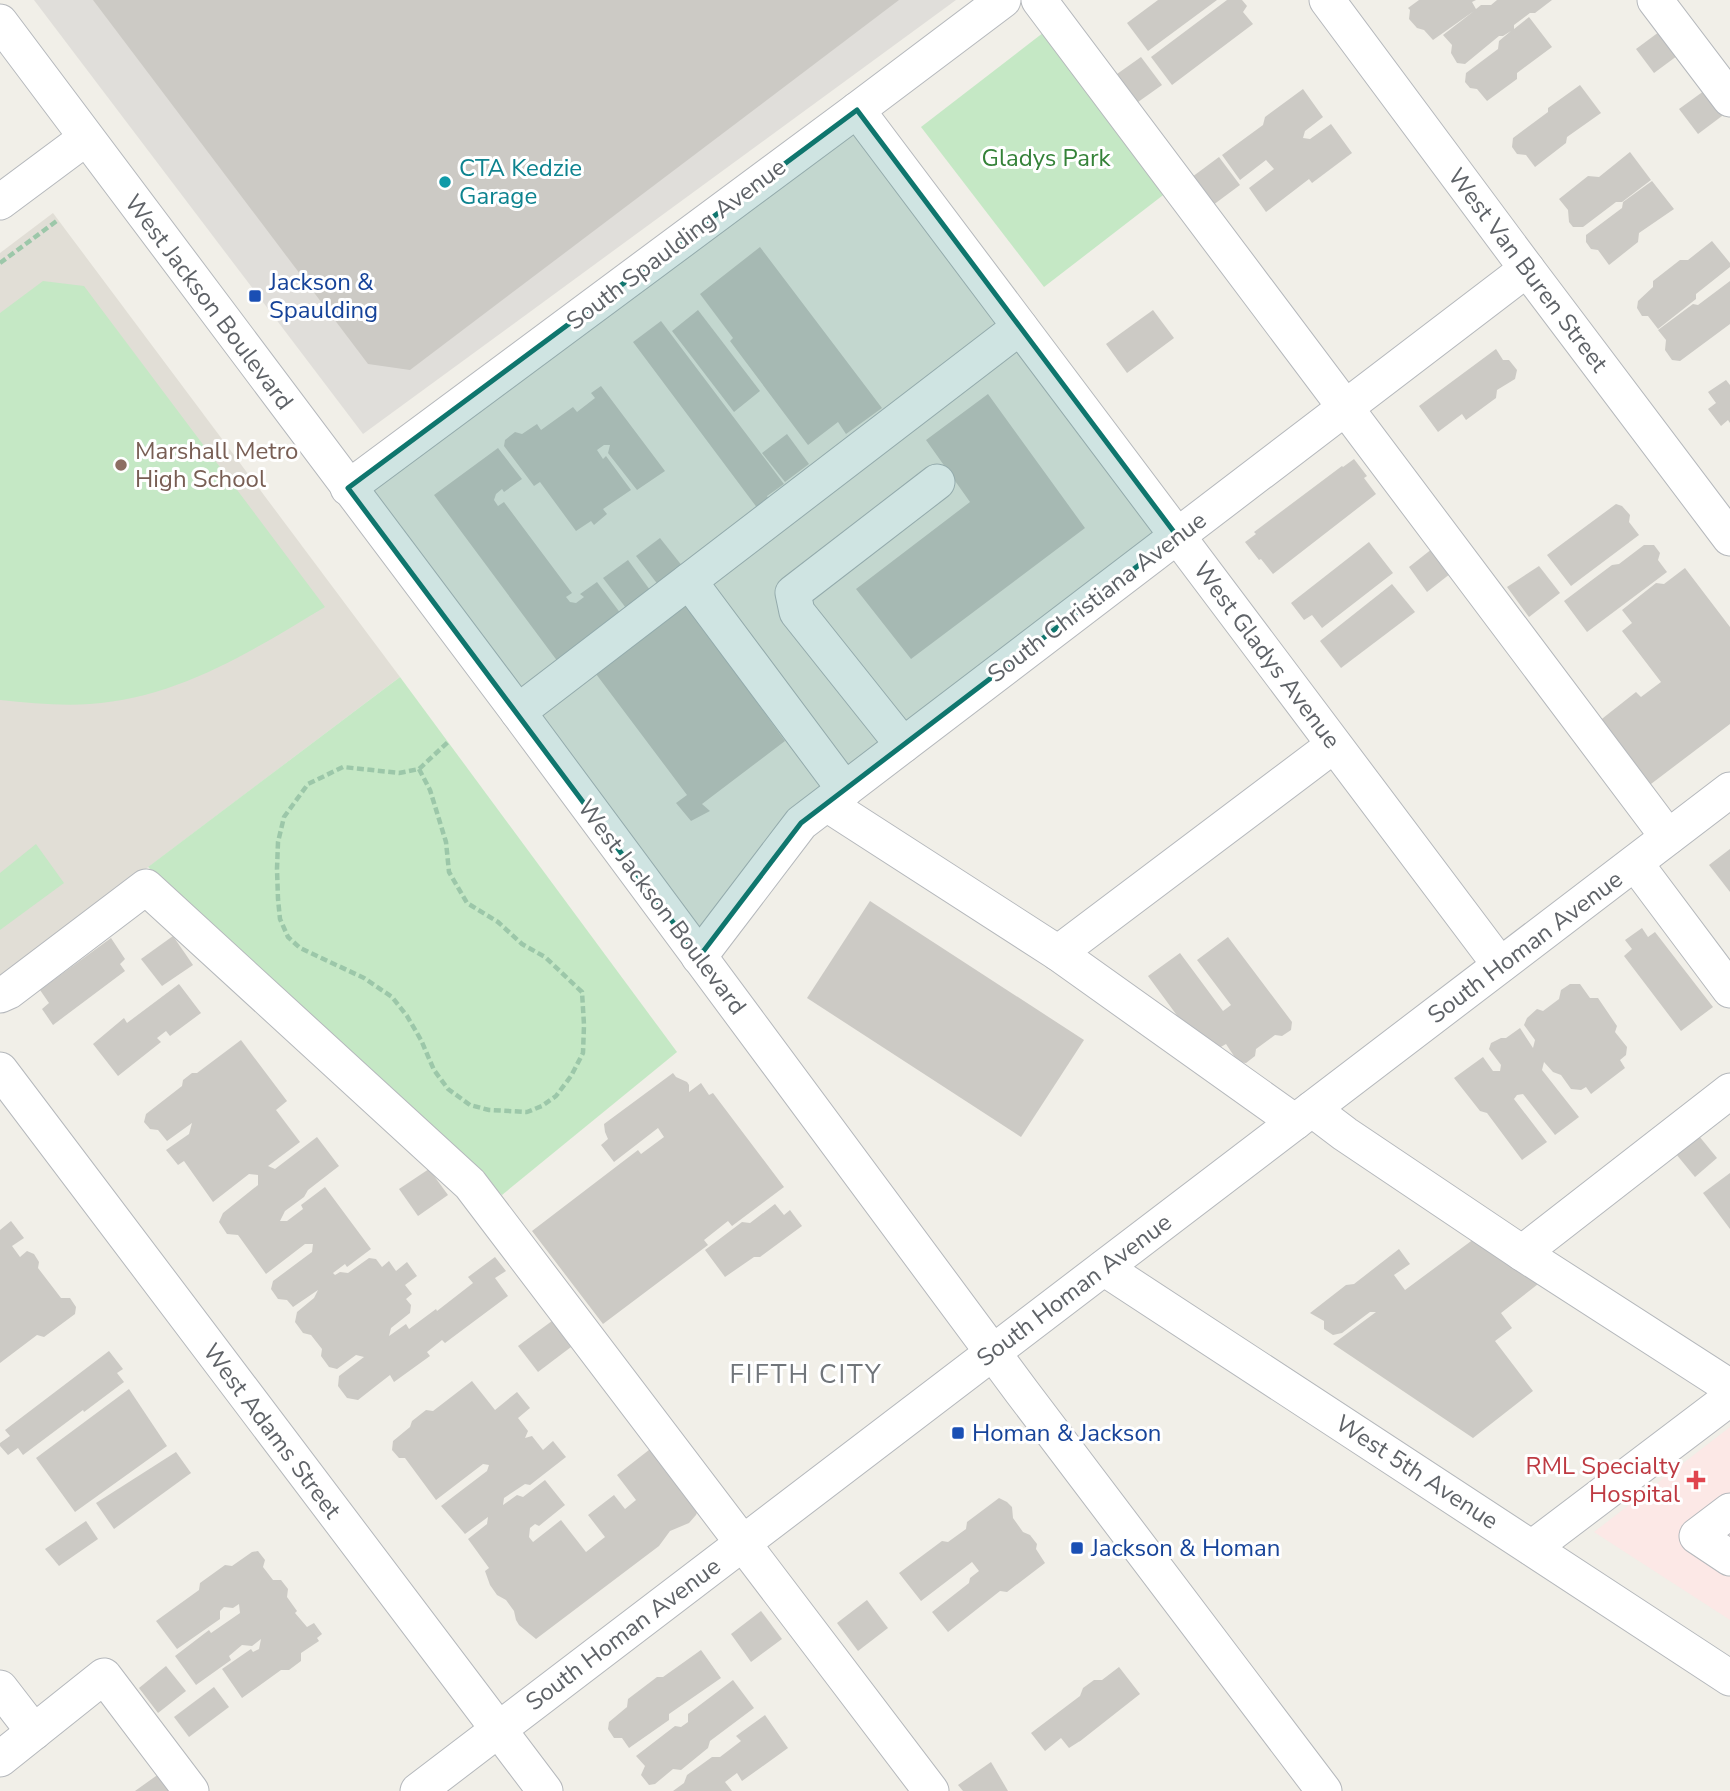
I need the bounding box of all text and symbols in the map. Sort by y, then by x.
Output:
park label: Gladys Park [982,142,1111,174]
street label: South Spaulding Avenue [560,151,792,337]
place label: CTA Kedzie Garage [459,152,582,212]
street label: West Van Buren Street [1441,161,1616,379]
marker: CTA Kedzie Garage [437,174,453,190]
street label: West Jackson Boulevard [117,188,301,416]
place label: Jackson & Spaulding [268,266,378,326]
marker: Jackson & Spaulding [247,288,263,304]
place label: Marshall Metro High School [135,435,298,495]
marker: Marshall Metro High School [113,457,129,473]
street label: South Christiana Avenue [981,504,1213,690]
street label: West Gladys Avenue [1186,555,1348,755]
street label: West Jackson Boulevard [570,793,754,1021]
street label: South Homan Avenue [1421,863,1629,1031]
street label: South Homan Avenue [970,1206,1178,1374]
street label: West Adams Street [196,1337,349,1526]
district label: FIFTH CITY [730,1357,882,1392]
street label: West 5th Avenue [1329,1407,1505,1537]
place label: Homan & Jackson [972,1417,1161,1449]
marker: Homan & Jackson [950,1425,966,1441]
place label: RML Specialty Hospital [1526,1450,1681,1510]
marker: RML Specialty Hospital [1686,1470,1706,1490]
place label: Jackson & Homan [1090,1532,1280,1564]
marker: Jackson & Homan [1069,1540,1085,1556]
street label: South Homan Avenue [519,1550,727,1718]

